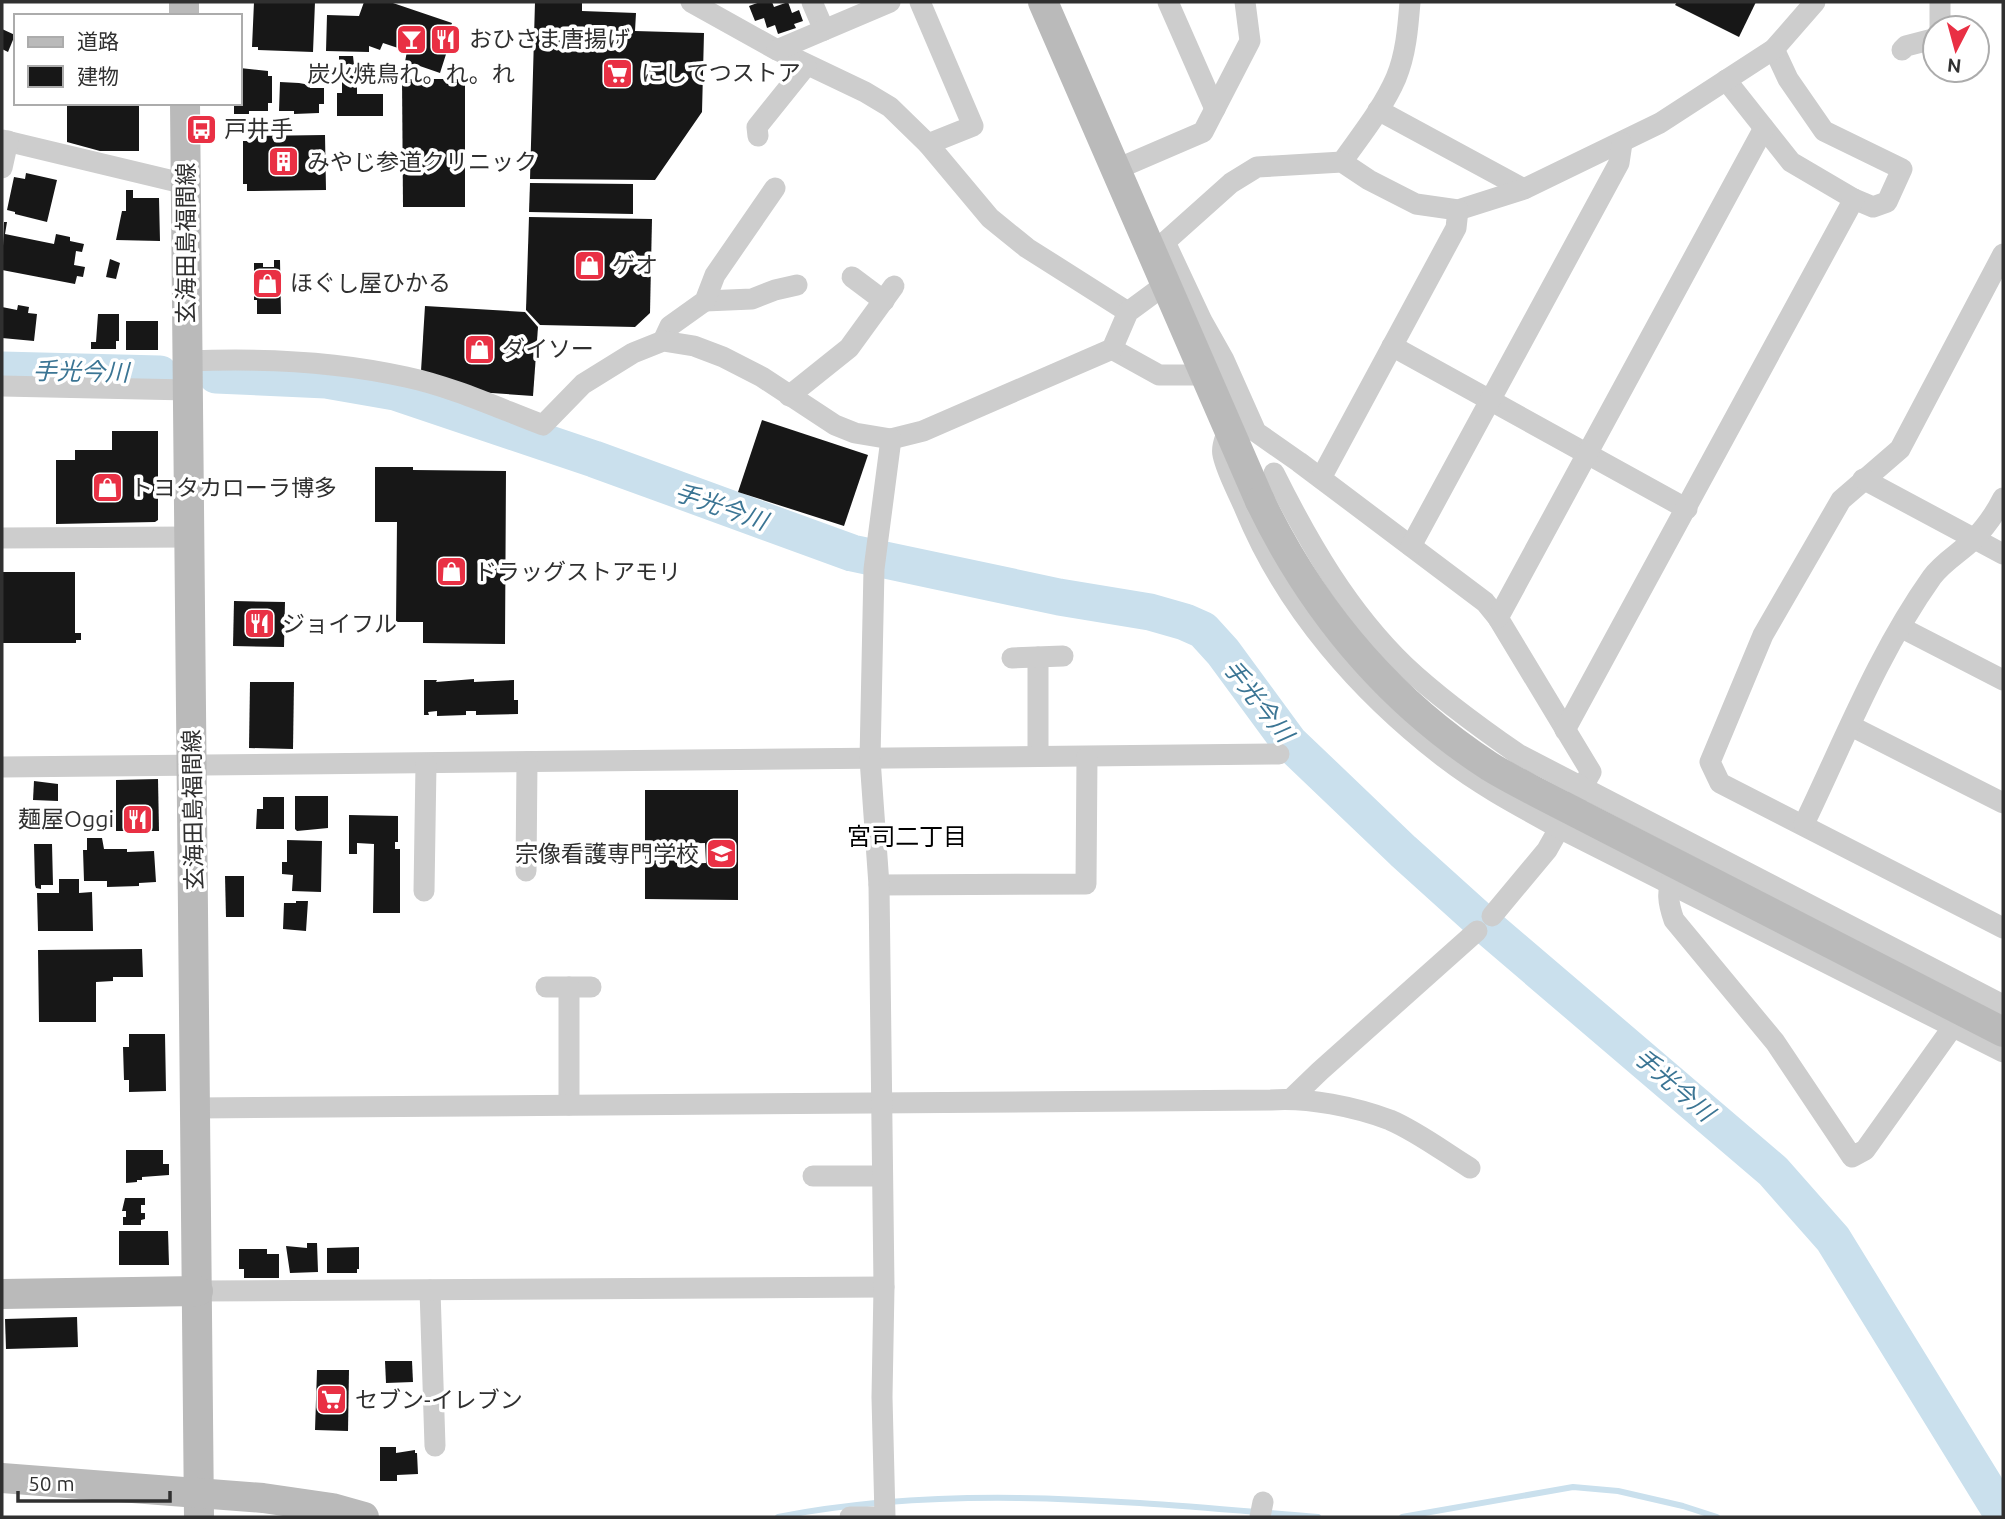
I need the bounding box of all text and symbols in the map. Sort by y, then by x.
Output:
legend [14,14,242,105]
north arrow [1921,14,1991,84]
restaurant icon: おひさま唐揚げ [429,22,463,56]
bar icon: 炭火焼鳥れ。れ。れ [394,23,428,57]
place label: おひさま唐揚げ [469,26,630,51]
text: 道路 [77,29,119,53]
text: N [1946,54,1962,78]
supermarket icon: にしてつストア [601,56,635,90]
place label: にしてつストア [641,60,801,85]
place label: 炭火焼鳥れ。れ。れ [307,61,515,86]
text: 建物 [77,64,119,88]
bus stop icon: 戸井手 [184,112,218,146]
place label: 戸井手 [224,116,293,141]
building icon: みやじ参道クリニック [267,145,301,179]
place label: みやじ参道クリニック [307,149,537,174]
street label: 玄海田島福間線 [173,163,198,324]
shop icon: ゲオ [572,248,606,282]
place label: ゲオ [612,252,658,277]
shop icon: ほぐし屋ひかる [250,266,284,300]
place label: ほぐし屋ひかる [290,270,451,295]
shop icon: ダイソー [462,332,496,366]
place label: ダイソー [502,336,594,361]
water label: 手光今川 [33,357,132,386]
shop icon: トヨタカローラ博多 [90,471,124,505]
place label: トヨタカローラ博多 [130,475,337,500]
water label: 手光今川 [671,478,774,536]
shop icon: ドラッグストアモリ [434,555,468,589]
place label: ドラッグストアモリ [474,559,681,584]
restaurant icon: ジョイフル [242,607,276,641]
place label: ジョイフル [282,611,397,636]
water label: 手光今川 [1218,655,1300,749]
street label: 玄海田島福間線 [179,729,206,891]
restaurant icon: 麺屋Oggi [120,802,154,836]
place label: 麺屋Oggi [18,806,114,831]
district label: 宮司二丁目 [847,823,967,850]
school or university icon: 宗像看護専門学校 [705,837,739,871]
place label: 宗像看護専門学校 [515,841,699,866]
water label: 手光今川 [1629,1043,1722,1128]
supermarket icon: セブン-イレブン [315,1383,349,1417]
place label: セブン-イレブン [355,1387,523,1412]
scale bar [18,1460,170,1504]
text: 50 m [28,1471,75,1495]

